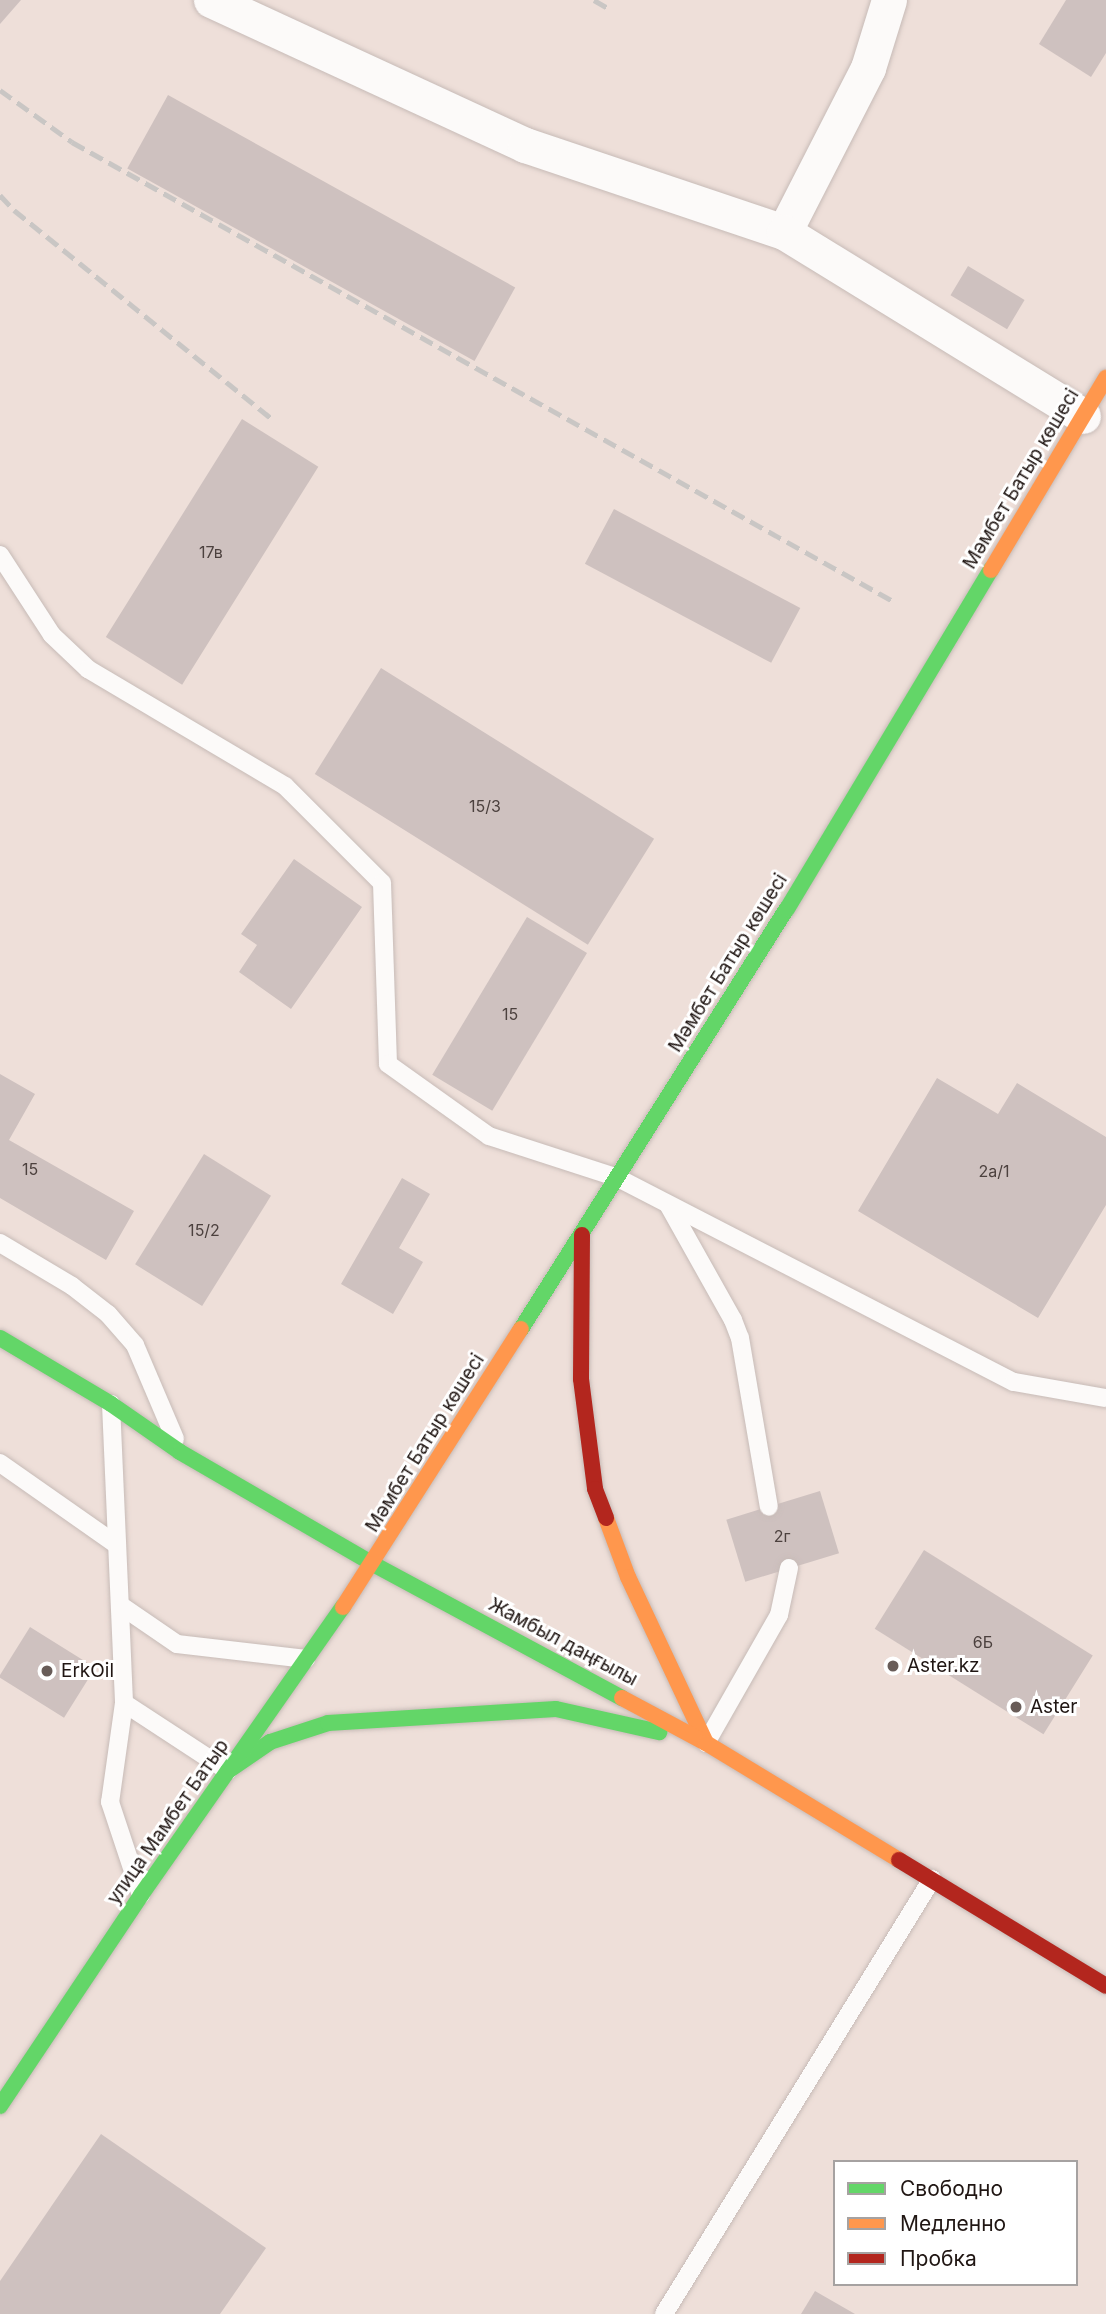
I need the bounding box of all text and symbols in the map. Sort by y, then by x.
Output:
street label: Мәмбет Батыр көшесі [958,385,1084,573]
house number: 17в [199,542,223,562]
house number: 15/3 [469,796,501,816]
street label: Мәмбет Батыр көшесі [664,870,792,1056]
house number: 15 [502,1004,518,1024]
house number: 15 [22,1159,38,1179]
house number: 2а/1 [978,1161,1010,1181]
house number: 15/2 [188,1220,220,1240]
street label: Мәмбет Батыр көшесі [361,1350,489,1536]
house number: 2г [774,1526,790,1546]
street label: Жамбыл даңғылы [485,1593,641,1691]
house number: 6Б [973,1632,993,1652]
place label: Aster.kz [907,1655,980,1677]
marker: Aster.kz [885,1658,901,1674]
place label: ErkOil [61,1660,114,1682]
marker: ErkOil [39,1663,55,1679]
place label: Aster [1030,1696,1077,1718]
marker: Aster [1008,1699,1024,1715]
street label: улица Мамбет Батыр [102,1735,234,1909]
legend [833,2160,1078,2286]
text: Свободно [900,2176,1003,2201]
text: Медленно [900,2211,1006,2236]
text: Пробка [900,2246,977,2271]

